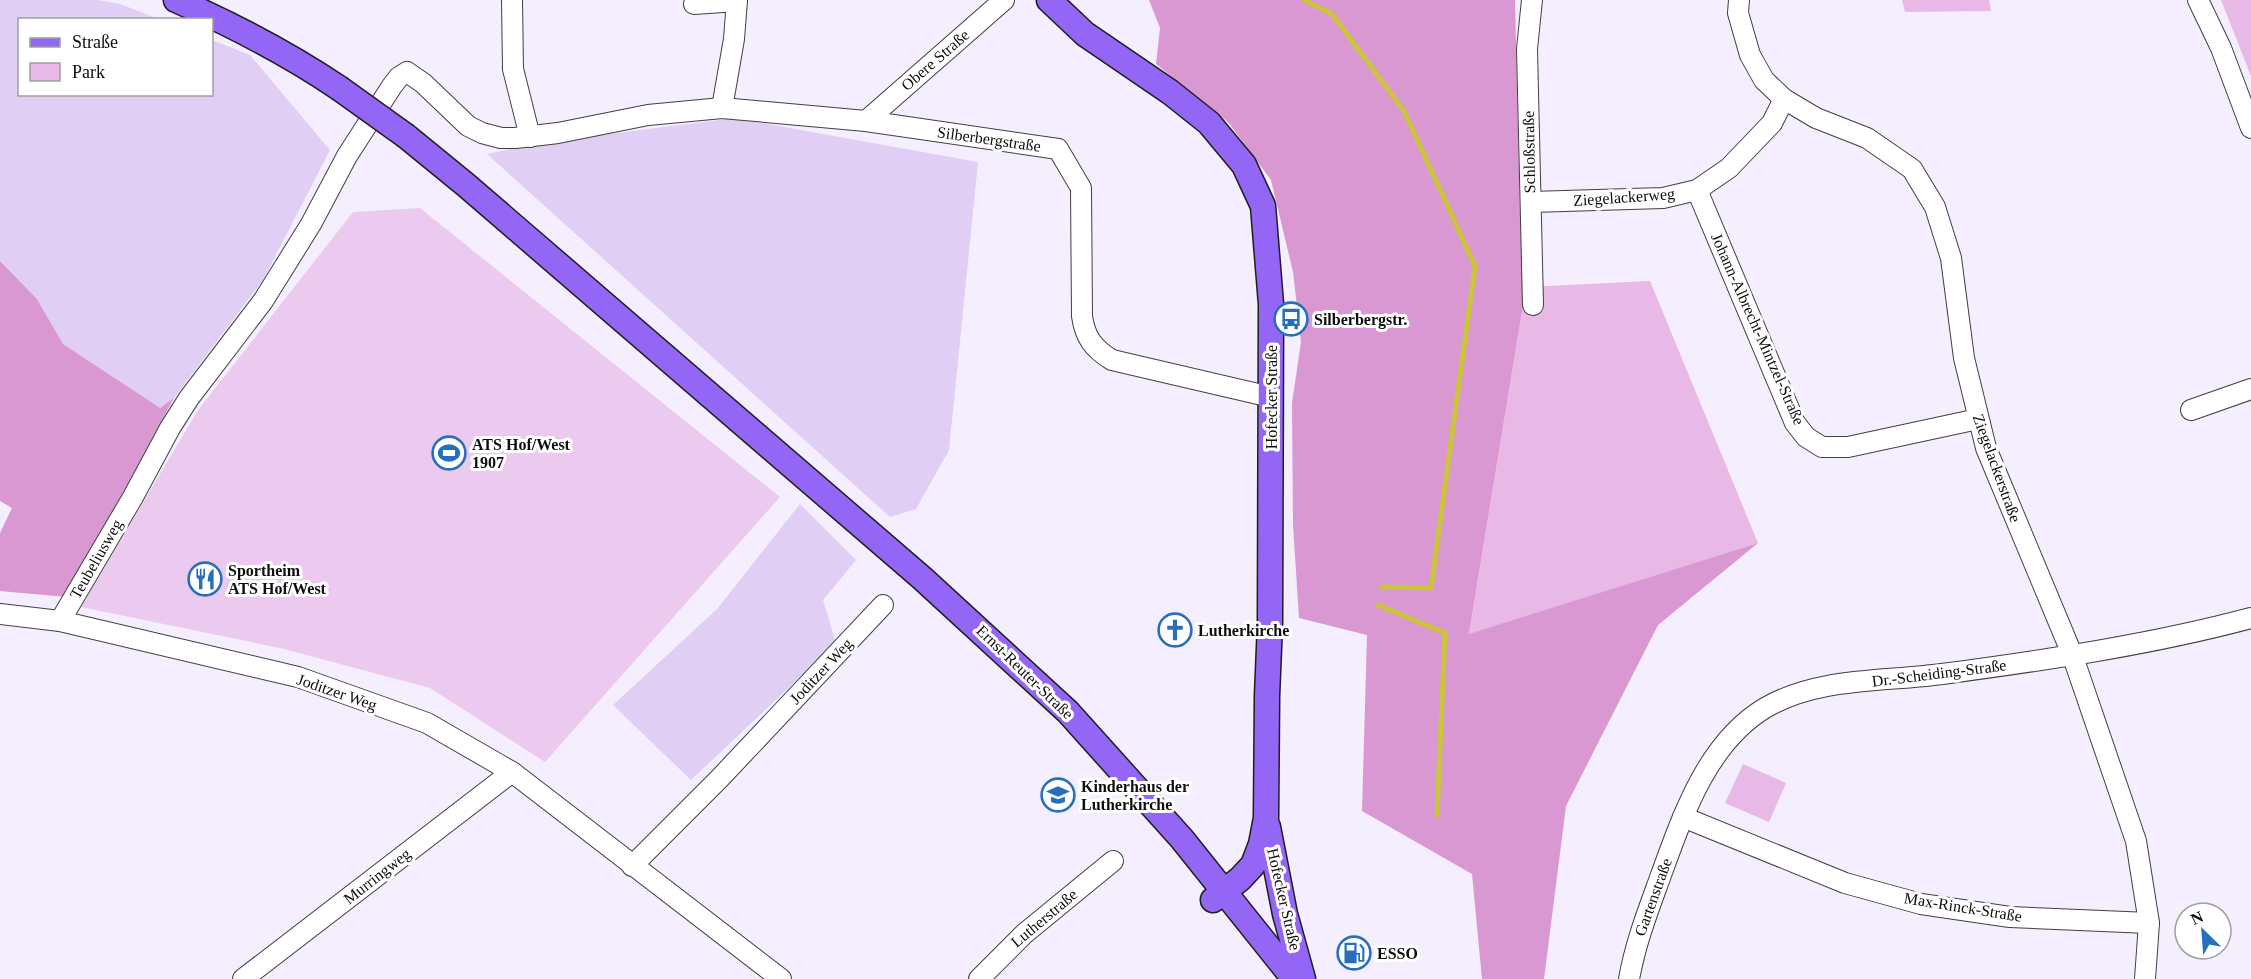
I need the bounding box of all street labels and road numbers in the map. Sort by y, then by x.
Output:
street label: Obere Straße [898,26,972,94]
street label: Schloßstraße [1520,111,1538,193]
street label: Silberbergstraße [936,123,1042,156]
street label: Ziegelackerweg [1572,185,1676,210]
street label: Johann-Albrecht-Mintzel-Straße [1708,231,1808,427]
street label: Hofecker Straße [1263,345,1280,449]
street label: Ziegelackerstraße [1969,412,2024,525]
street label: Teubeliusweg [66,516,126,602]
street label: Ernst-Reuter-Straße [973,622,1077,722]
street label: Joditzer Weg [786,635,856,708]
street label: Dr.-Scheiding-Straße [1871,656,2007,691]
street label: Joditzer Weg [295,670,379,715]
street label: Murringweg [340,845,414,908]
street label: Hofecker Straße [1264,846,1304,952]
street label: Gartenstraße [1631,856,1675,938]
street label: Lutherstraße [1008,886,1080,950]
street label: Max-Rinck-Straße [1903,889,2023,925]

